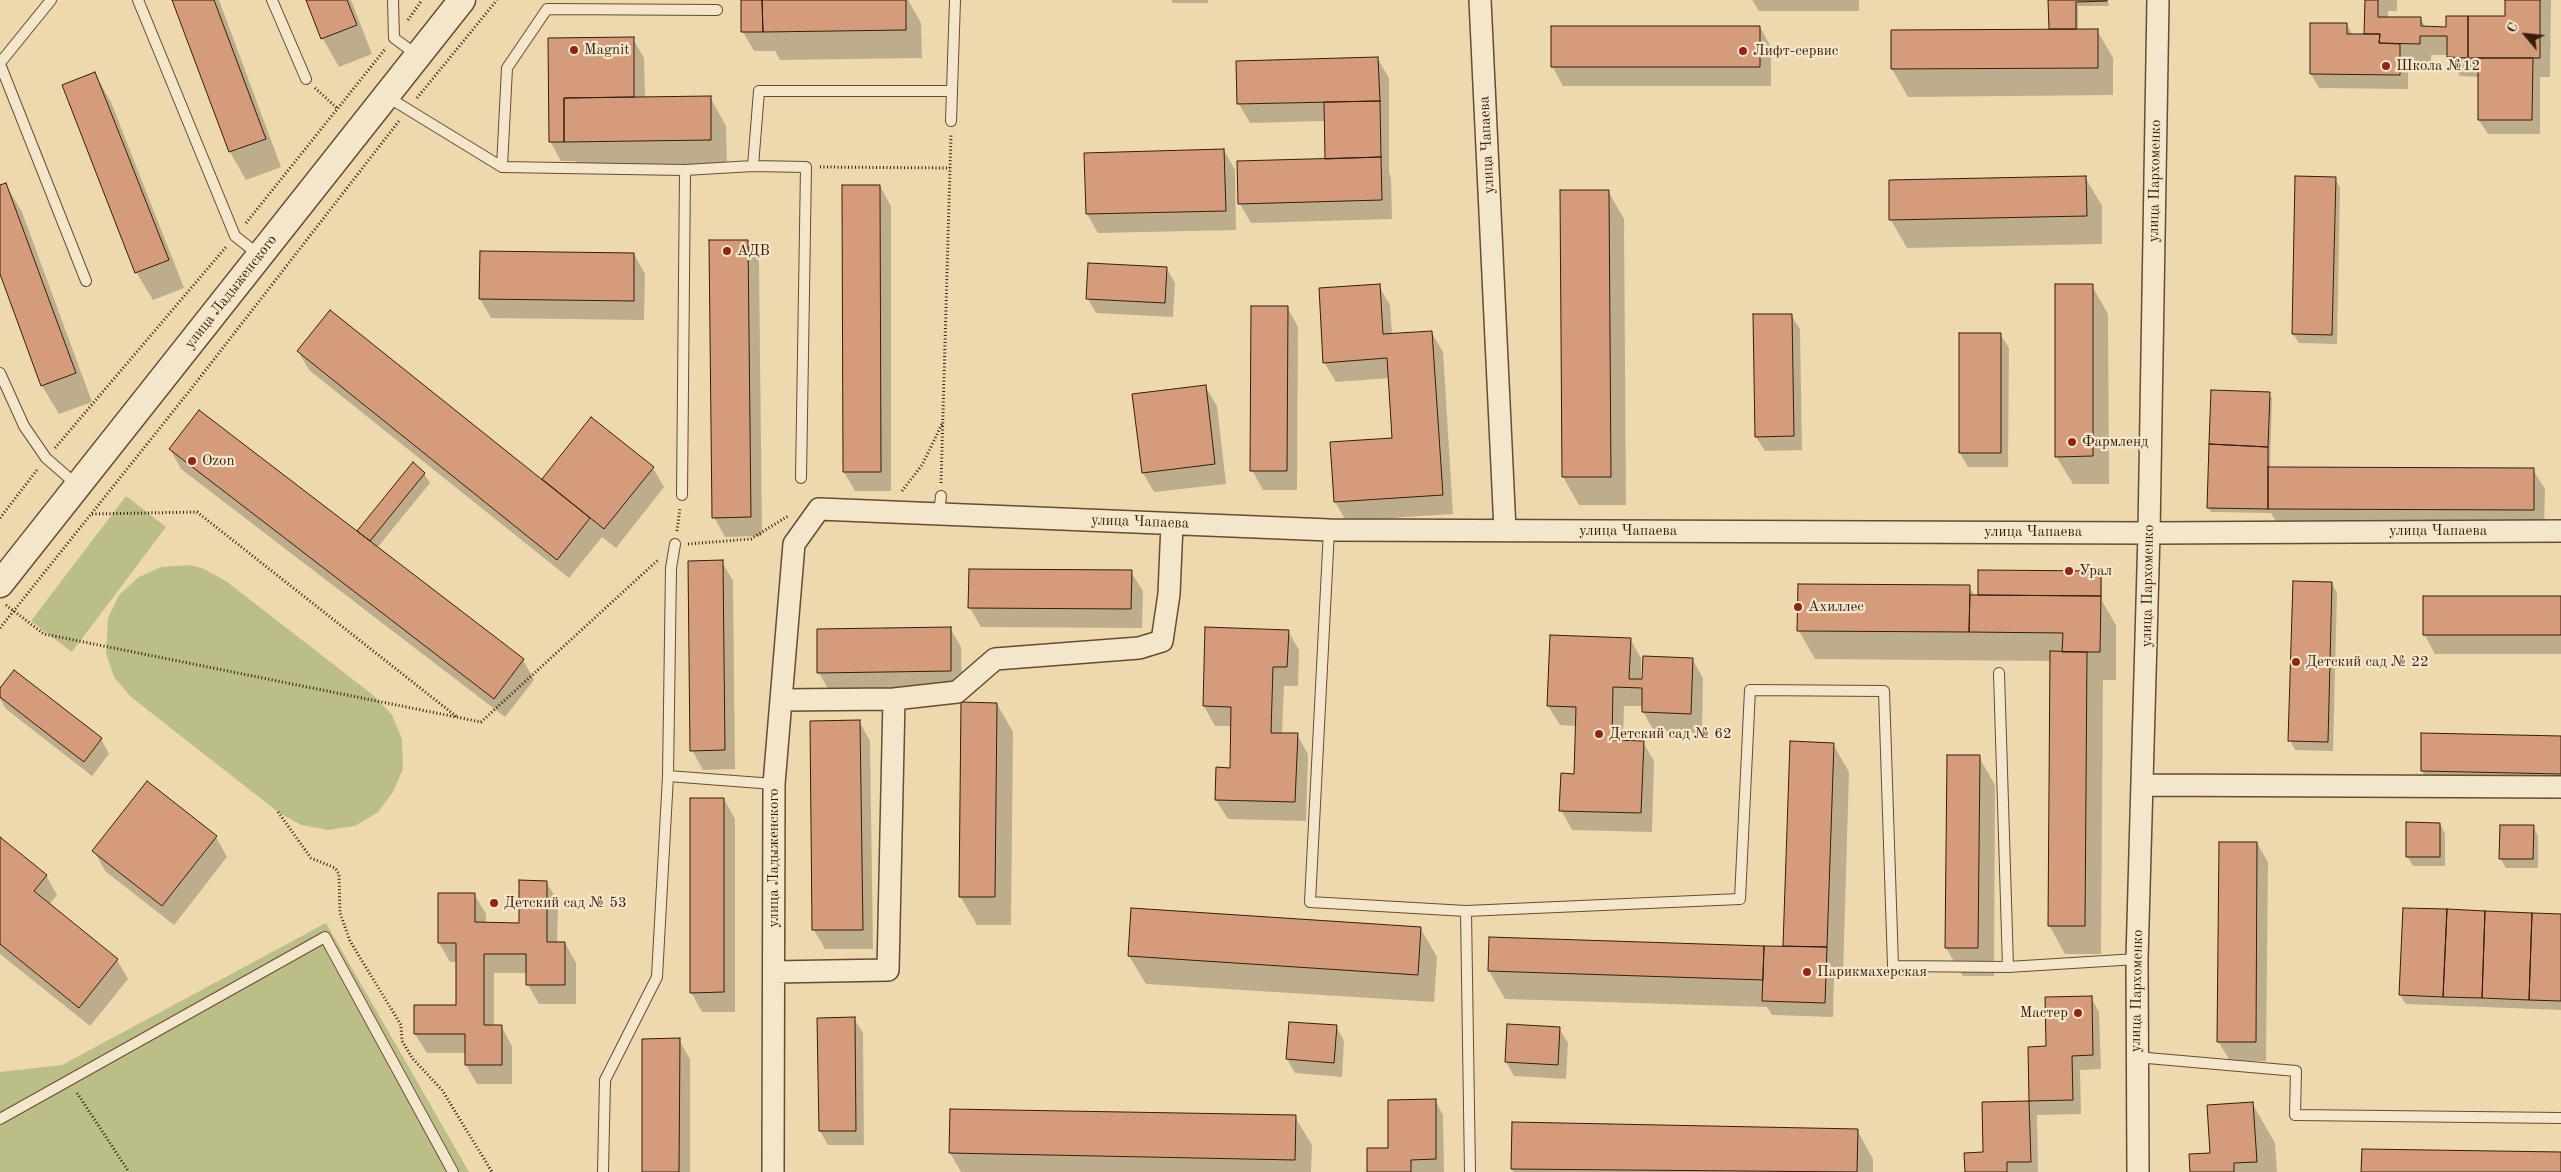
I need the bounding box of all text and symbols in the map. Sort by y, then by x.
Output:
north arrow [2501,10,2551,60]
text: С [2504,21,2521,35]
place label: Magnit [584,41,629,59]
place label: Лифт-сервис [1753,42,1838,60]
marker: Magnit [568,44,580,56]
marker: Лифт-сервис [1737,45,1749,57]
place label: Школа №12 [2396,57,2480,75]
marker: Школа №12 [2380,60,2392,72]
street label: улица Чапаева [1475,96,1499,194]
street label: улица Пархоменко [2145,119,2165,243]
street label: улица Ладыженского [181,231,281,353]
place label: АДВ [737,242,770,260]
marker: АДВ [721,245,733,257]
place label: Фармленд [2082,433,2148,451]
marker: Фармленд [2066,436,2078,448]
place label: Ozon [202,452,235,470]
marker: Ozon [186,455,198,467]
street label: улица Чапаева [1091,511,1189,533]
street label: улица Чапаева [1579,522,1677,540]
street label: улица Чапаева [2389,522,2487,540]
street label: улица Чапаева [1984,523,2082,541]
street label: улица Пархоменко [2138,524,2158,648]
place label: Урал [2079,562,2112,580]
marker: Урал [2063,565,2075,577]
place label: Ахиллес [1808,598,1864,616]
marker: Ахиллес [1792,601,1804,613]
place label: Детский сад № 22 [2306,653,2429,671]
marker: Детский сад № 22 [2290,656,2302,668]
place label: Детский сад № 62 [1609,725,1732,743]
marker: Детский сад № 62 [1593,728,1605,740]
street label: улица Ладыженского [765,788,783,928]
place label: Детский сад № 53 [504,894,627,912]
marker: Детский сад № 53 [488,897,500,909]
street label: улица Пархоменко [2127,929,2147,1053]
place label: Парикмахерская [1817,963,1927,981]
marker: Парикмахерская [1801,966,1813,978]
place label: Мастер [2020,1004,2068,1022]
marker: Мастер [2072,1007,2084,1019]

